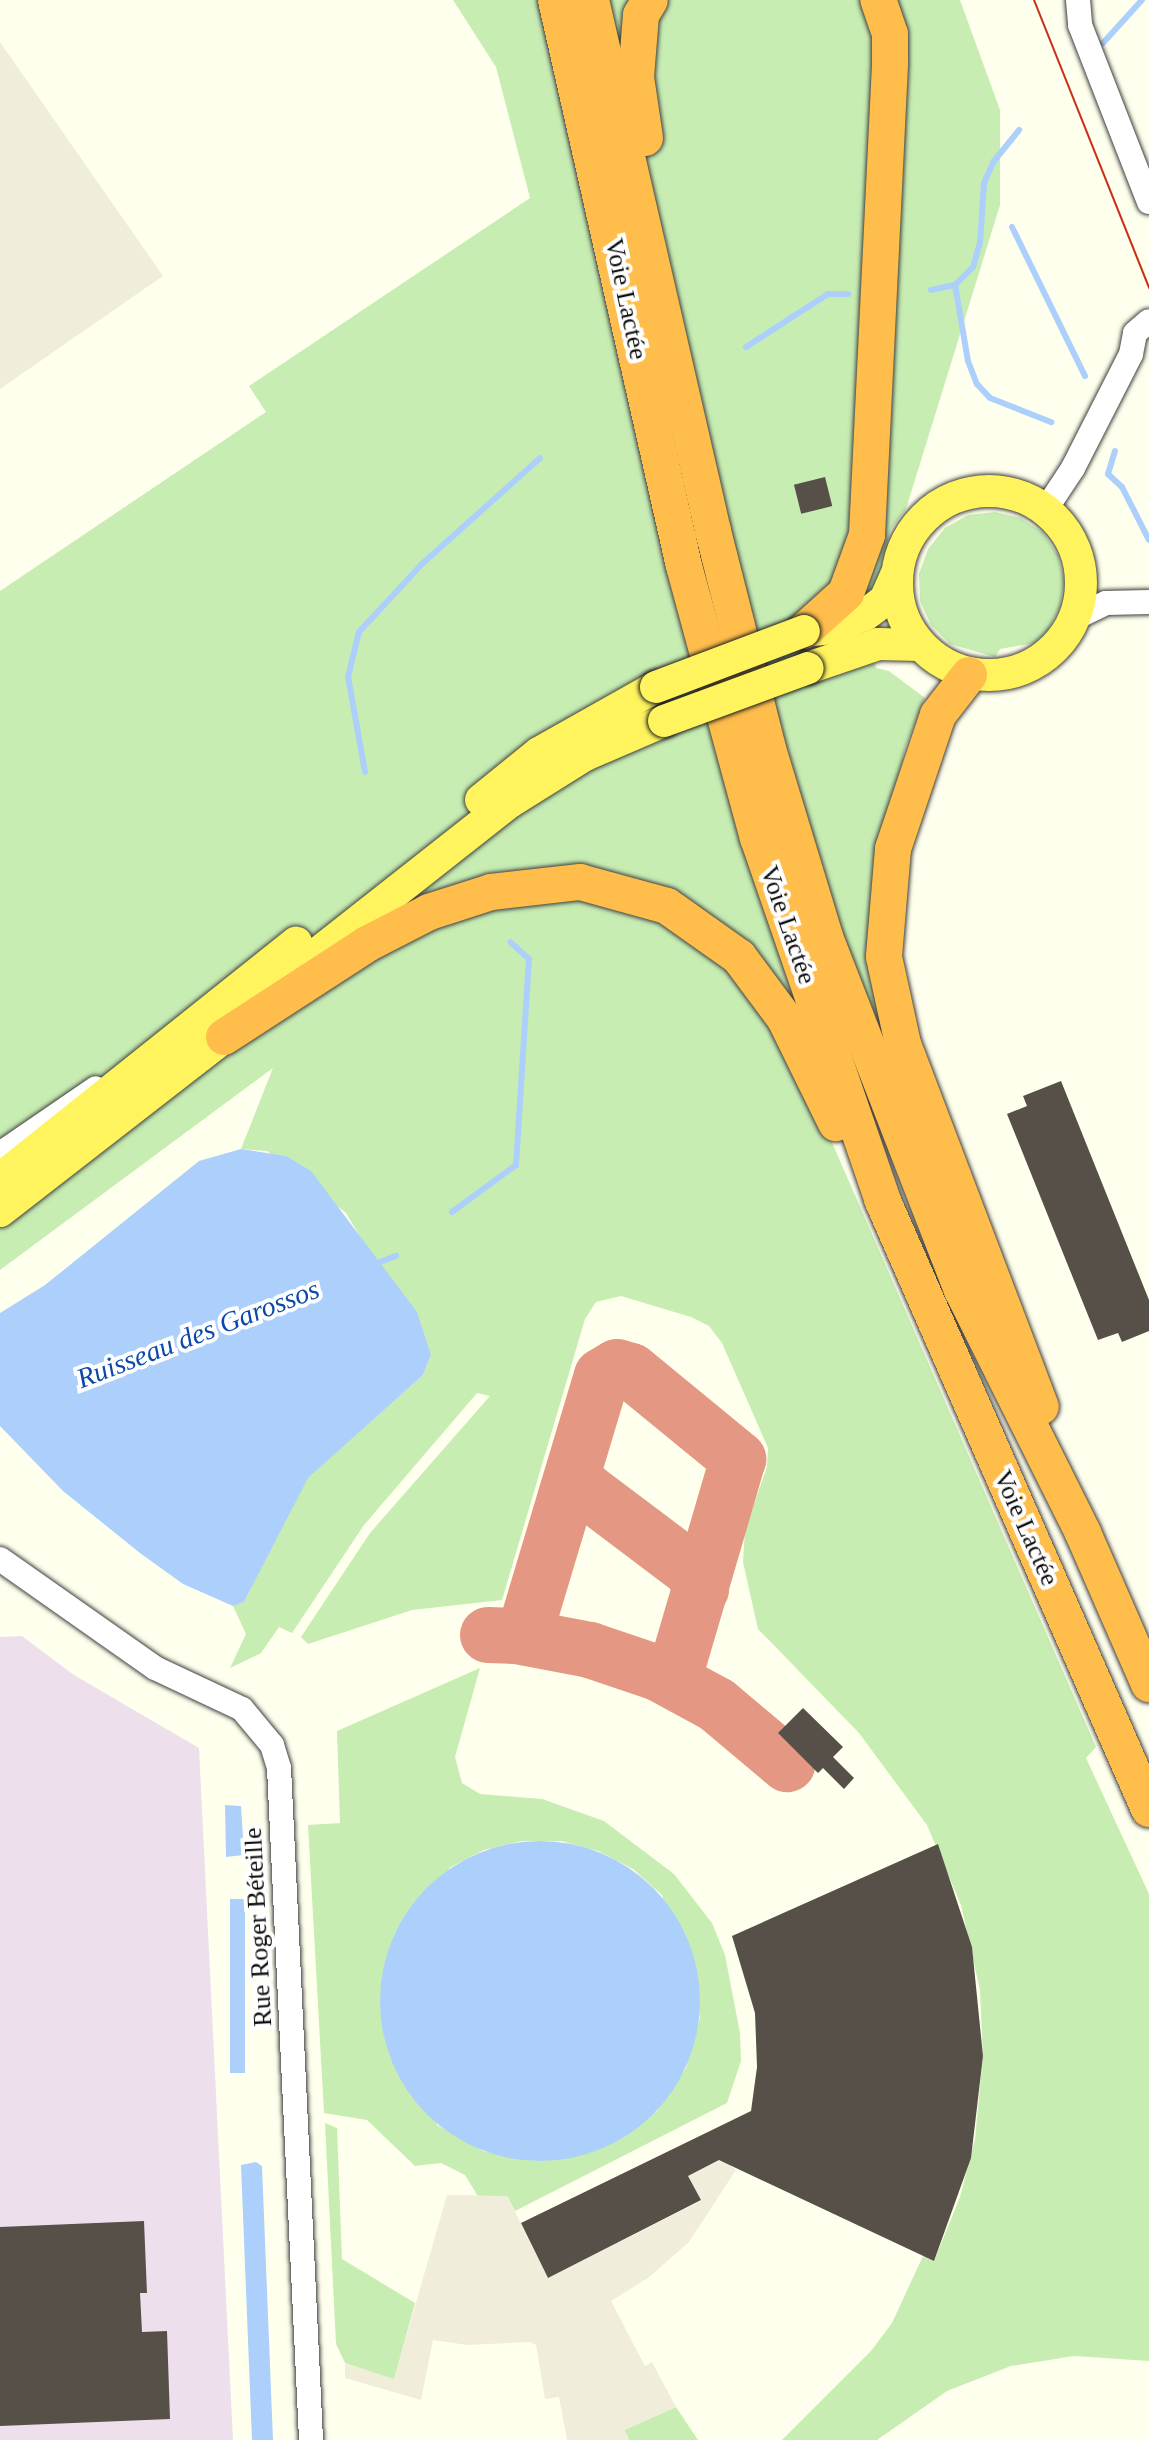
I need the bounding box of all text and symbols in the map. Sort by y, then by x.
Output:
street label: Voie Lactée [598,236,654,362]
street label: Voie Lactée [753,862,823,988]
water label: Ruisseau des Garossos [72,1272,324,1396]
street label: Voie Lactée [987,1465,1065,1591]
street label: Rue Roger Béteille [237,1827,279,2027]

